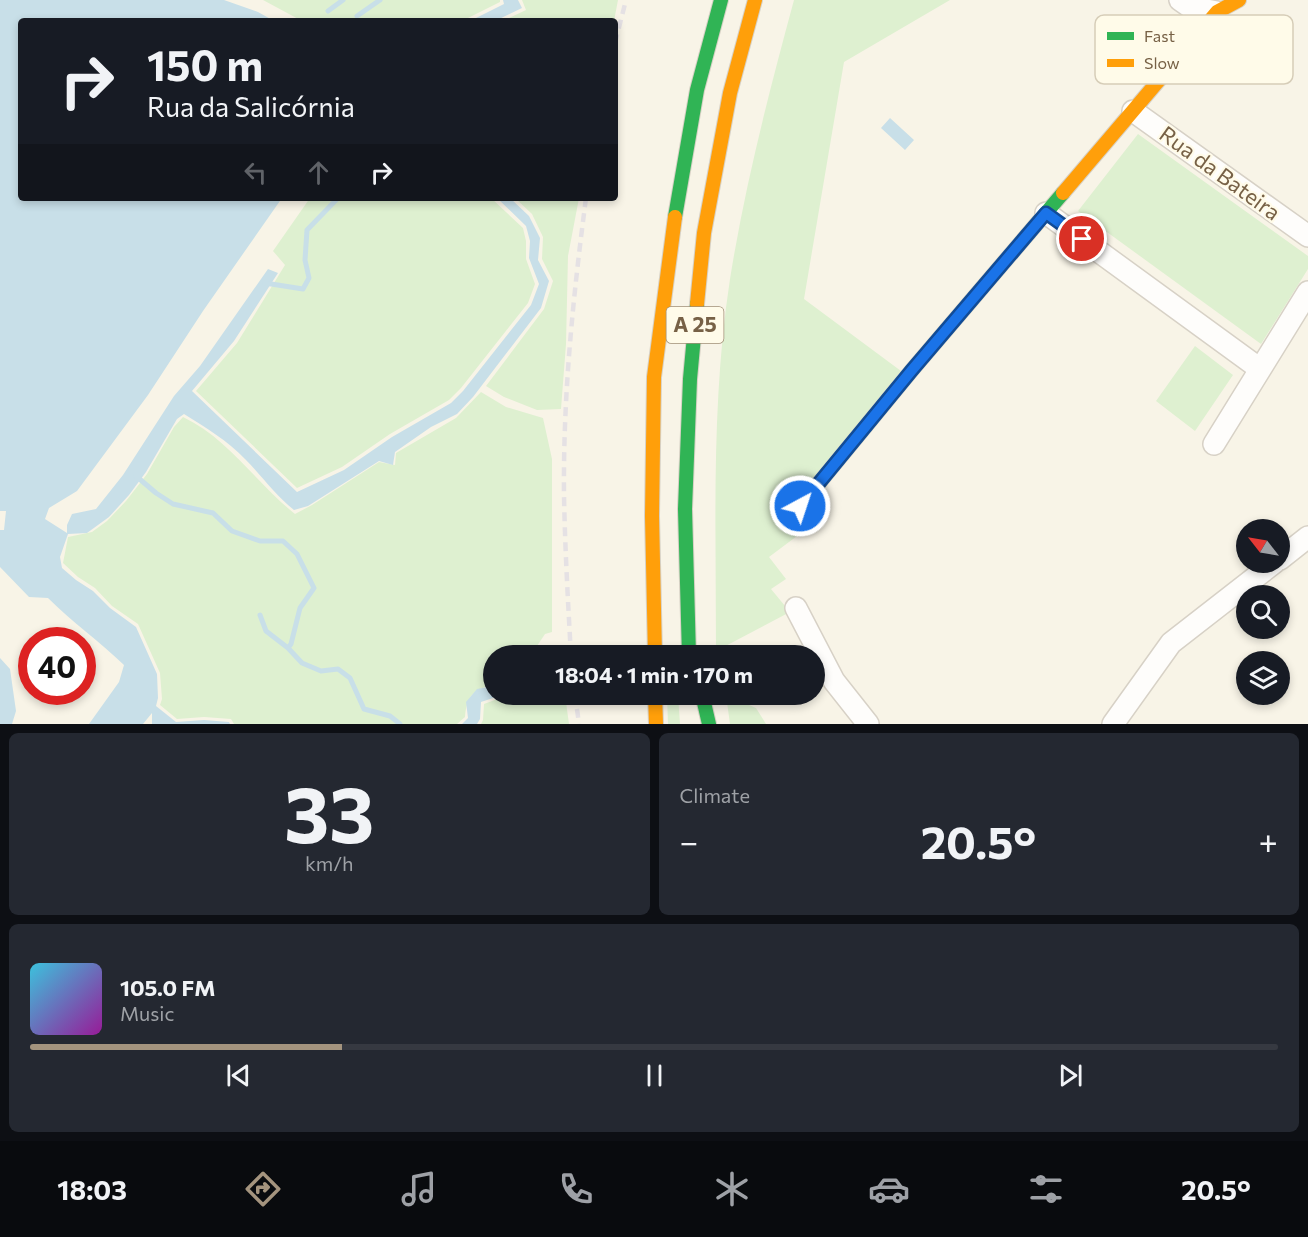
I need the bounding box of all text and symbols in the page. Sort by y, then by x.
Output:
legend [1095,15,1293,84]
text: Fast [1144,26,1175,45]
text: 150 m [147,38,263,90]
icon: right [48,42,126,120]
text: Slow [1144,53,1180,72]
text: Rua da Salicórnia [147,90,355,123]
street label: Rua da Bateira [1155,120,1286,226]
icon: left [239,156,272,189]
icon: ahead [302,156,335,189]
icon: right [365,156,398,189]
pin [1056,213,1107,264]
icon: arrive [1065,222,1098,255]
road number: A 25 [666,307,724,343]
position arrow [768,474,832,538]
north arrow [1236,519,1290,573]
map controls [1236,519,1290,705]
button: search [1236,585,1290,639]
speed limit sign: 40 [18,627,96,705]
button: layers [1236,651,1290,705]
text: 18:04 · 1 min · 170 m [555,661,753,688]
text: 33 [284,764,374,859]
text: Climate [680,783,750,807]
text: 20.5° [921,813,1036,868]
text: − [680,820,698,861]
text: + [1259,820,1278,861]
text: km/h [305,851,354,875]
text: 105.0 FM [120,974,215,1001]
text: Music [120,1001,174,1025]
icon: previous [222,1059,255,1092]
icon: pause [638,1059,671,1092]
icon: next [1054,1059,1087,1092]
icon: directions [242,1168,284,1210]
icon: music [398,1168,440,1210]
icon: phone [555,1168,597,1210]
icon: climate [711,1168,753,1210]
icon: car [868,1168,910,1210]
icon: filters [1025,1168,1067,1210]
text: 18:03 [57,1173,127,1206]
text: 20.5° [1181,1173,1251,1206]

